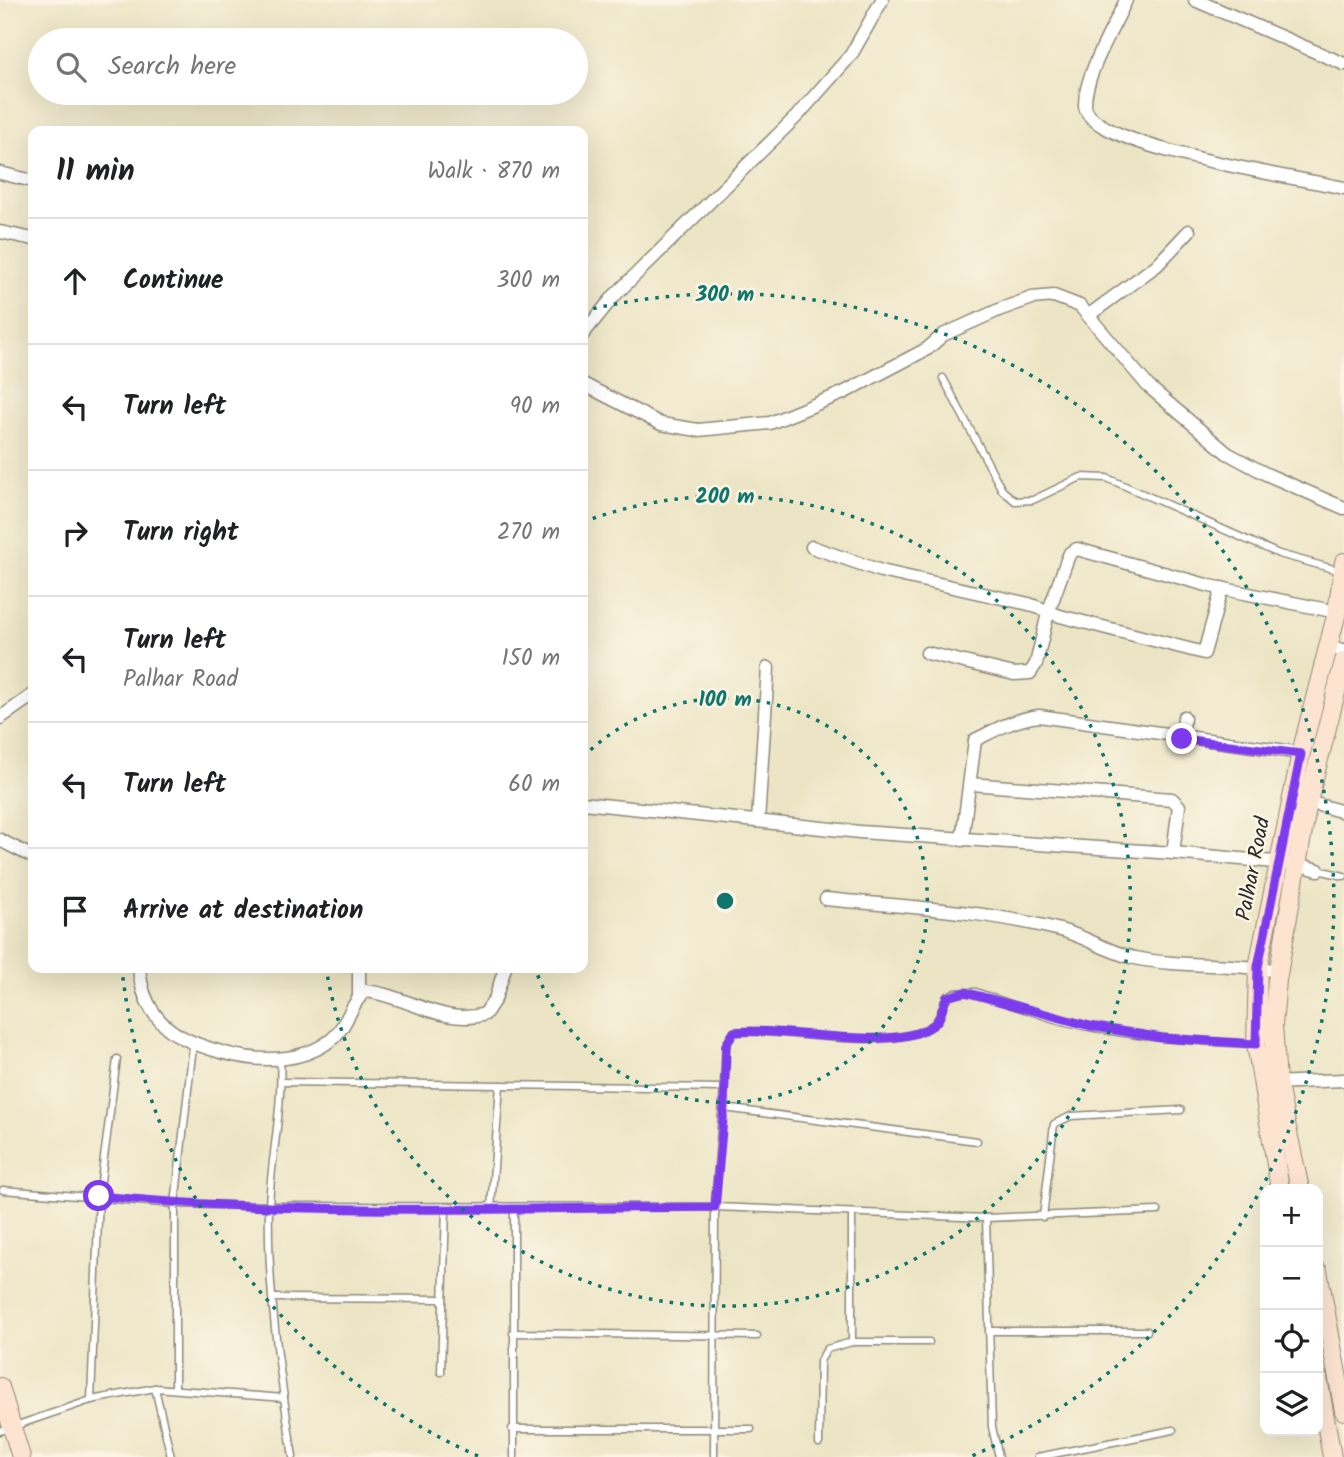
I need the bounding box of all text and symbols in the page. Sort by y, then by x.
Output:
search box [28,28,588,105]
text: Search here [108,46,236,88]
icon: search [52,48,90,86]
text: 11 min [56,148,135,196]
text: Walk · 870 m [427,154,560,190]
text: Continue [123,260,224,302]
icon: ahead [56,262,94,300]
text: 300 m [496,263,560,299]
text: 300 m [695,279,754,312]
text: Turn left [123,386,226,428]
icon: left [56,388,94,426]
text: 90 m [510,389,560,425]
text: 200 m [695,481,755,514]
text: Turn right [123,512,239,554]
icon: right [56,514,94,552]
text: 270 m [497,515,560,551]
text: Turn left [123,620,226,662]
icon: left [56,640,94,678]
text: 150 m [501,641,560,677]
text: Palhar Road [123,662,238,698]
text: 100 m [698,684,752,717]
route end [1166,723,1197,754]
text: Turn left [123,764,226,806]
icon: left [56,766,94,804]
text: 60 m [508,767,560,803]
street label: Palhar Road [1228,814,1280,924]
centre of rings [713,889,737,913]
text: Arrive at destination [123,890,363,932]
icon: arrive [56,892,94,930]
route start [83,1180,114,1211]
map controls [1260,1184,1323,1436]
button: + [1260,1184,1323,1247]
button: − [1260,1247,1323,1310]
button: locate [1260,1310,1323,1373]
button: layers [1260,1373,1323,1436]

